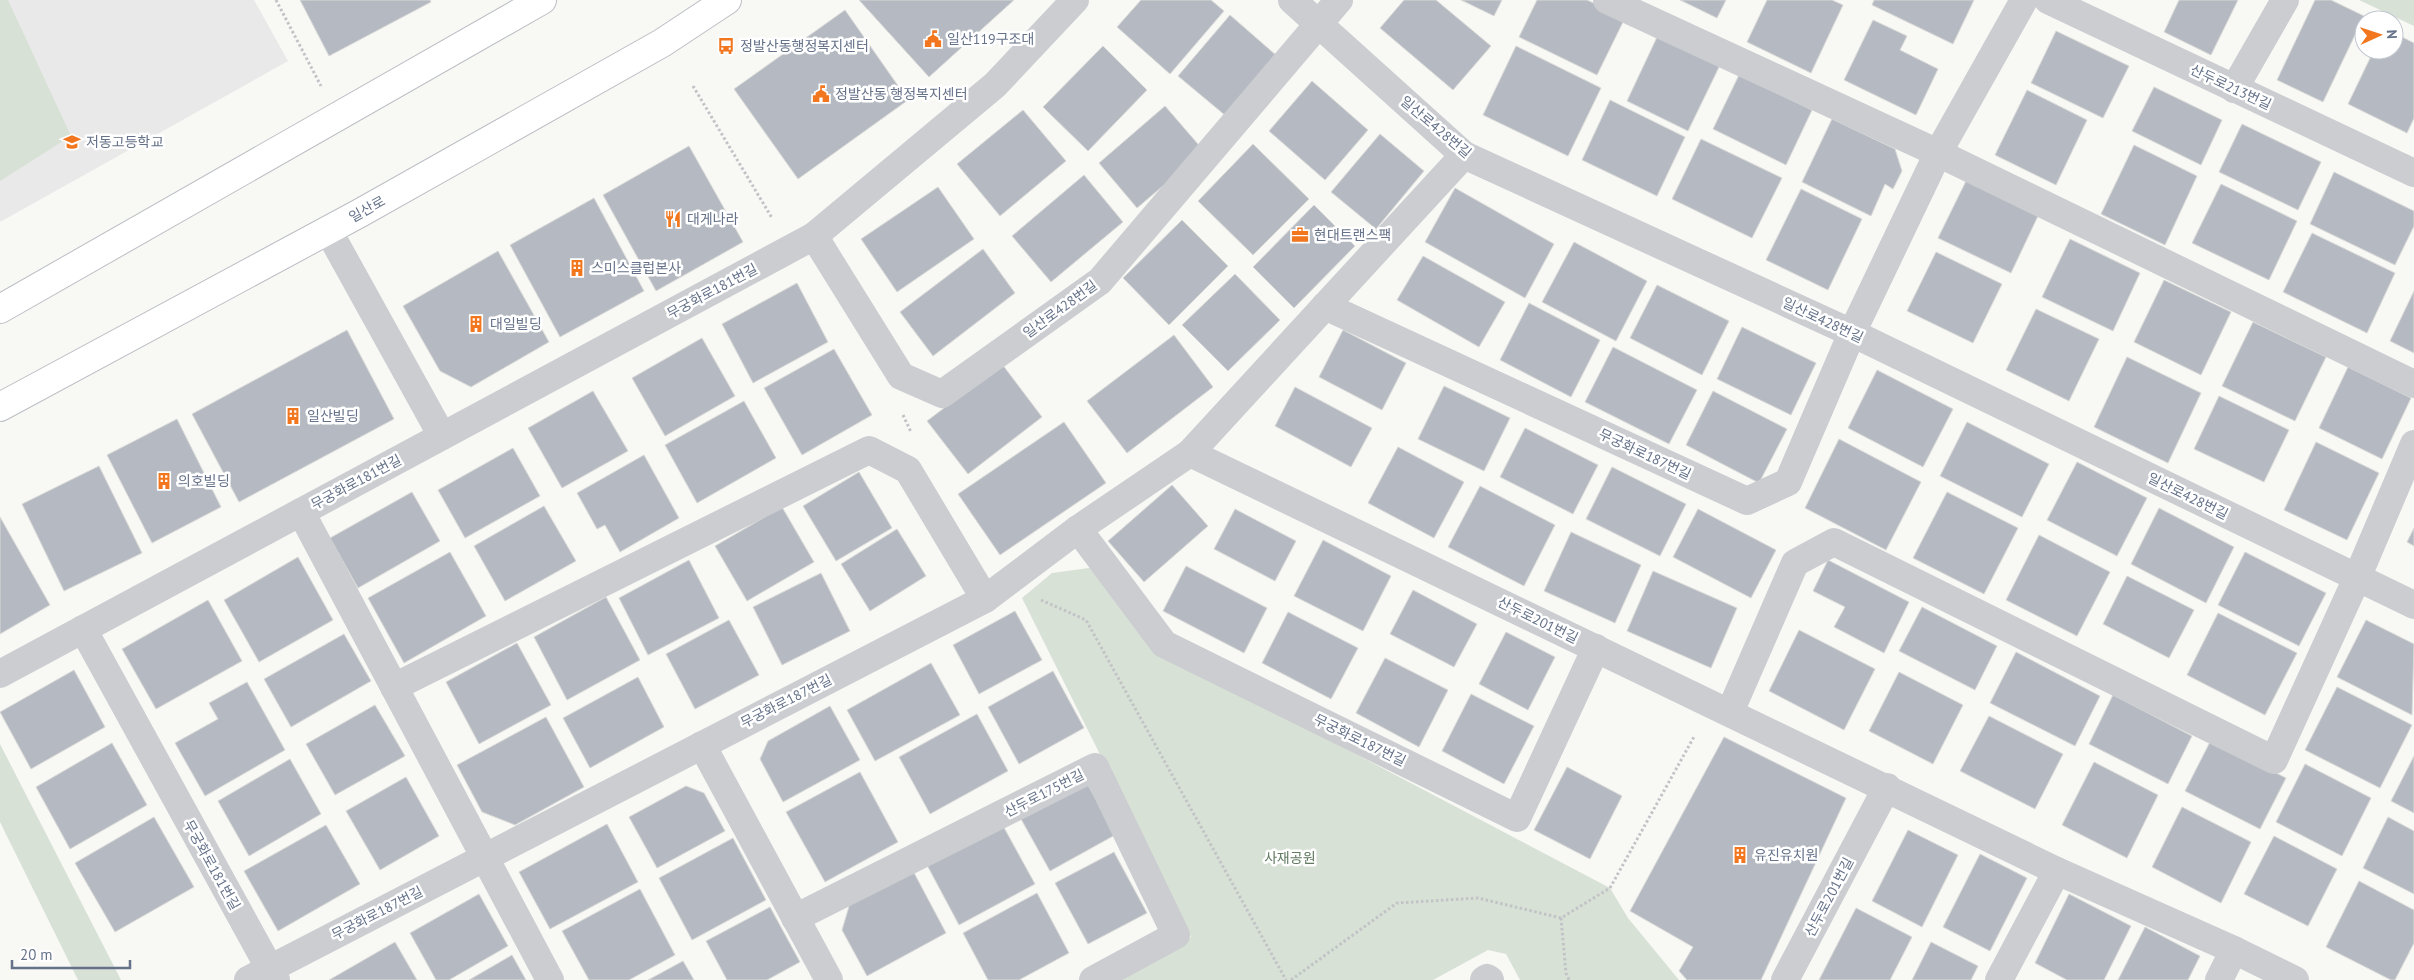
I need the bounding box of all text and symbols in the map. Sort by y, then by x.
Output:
north arrow [2354,10,2404,60]
public building icon: 일산119구조대 [923,29,943,49]
text: N [2383,29,2401,39]
place label: 일산119구조대 [947,30,1034,48]
bus stop icon: 정발산동행정복지센터 [716,36,736,56]
place label: 정발산동행정복지센터 [740,37,869,55]
street label: 산두로213번길 [2188,60,2274,114]
public building icon: 정발산동 행정복지센터 [811,84,831,104]
place label: 정발산동 행정복지센터 [835,85,968,103]
street label: 일산로428번길 [1397,92,1475,162]
school or university icon: 저동고등학교 [62,132,82,152]
place label: 저동고등학교 [86,133,163,151]
street label: 일산로 [346,192,388,226]
restaurant icon: 대게나라 [663,209,683,229]
place label: 대게나라 [687,210,739,228]
office icon: 현대트랜스팩 [1290,225,1310,245]
place label: 현대트랜스팩 [1314,226,1391,244]
building icon: 스미스클럽본사 [567,258,587,278]
place label: 스미스클럽본사 [591,259,681,277]
street label: 무궁화로181번길 [664,260,760,322]
street label: 일산로428번길 [1019,276,1101,342]
street label: 일산로428번길 [1780,293,1866,347]
building icon: 대일빌딩 [466,314,486,334]
place label: 대일빌딩 [490,315,542,333]
building icon: 일산빌딩 [283,406,303,426]
place label: 일산빌딩 [307,407,359,425]
street label: 무궁화로187번길 [1596,425,1694,483]
street label: 무궁화로181번길 [308,451,404,513]
street label: 일산로428번길 [2145,469,2231,523]
building icon: 의호빌딩 [154,471,174,491]
place label: 의호빌딩 [178,472,230,490]
street label: 산두로201번길 [1495,593,1581,647]
street label: 무궁화로187번길 [737,670,835,732]
street label: 무궁화로187번길 [1311,710,1409,770]
street label: 산두로175번길 [1001,765,1087,821]
street label: 무궁화로181번길 [180,817,244,913]
building icon: 유진유치원 [1730,845,1750,865]
place label: 유진유치원 [1754,846,1818,864]
park label: 사재공원 [1264,849,1316,867]
street label: 산두로201번길 [1801,854,1857,940]
street label: 무궁화로187번길 [328,882,426,944]
scale bar [12,938,130,970]
text: 20 m [20,945,53,964]

